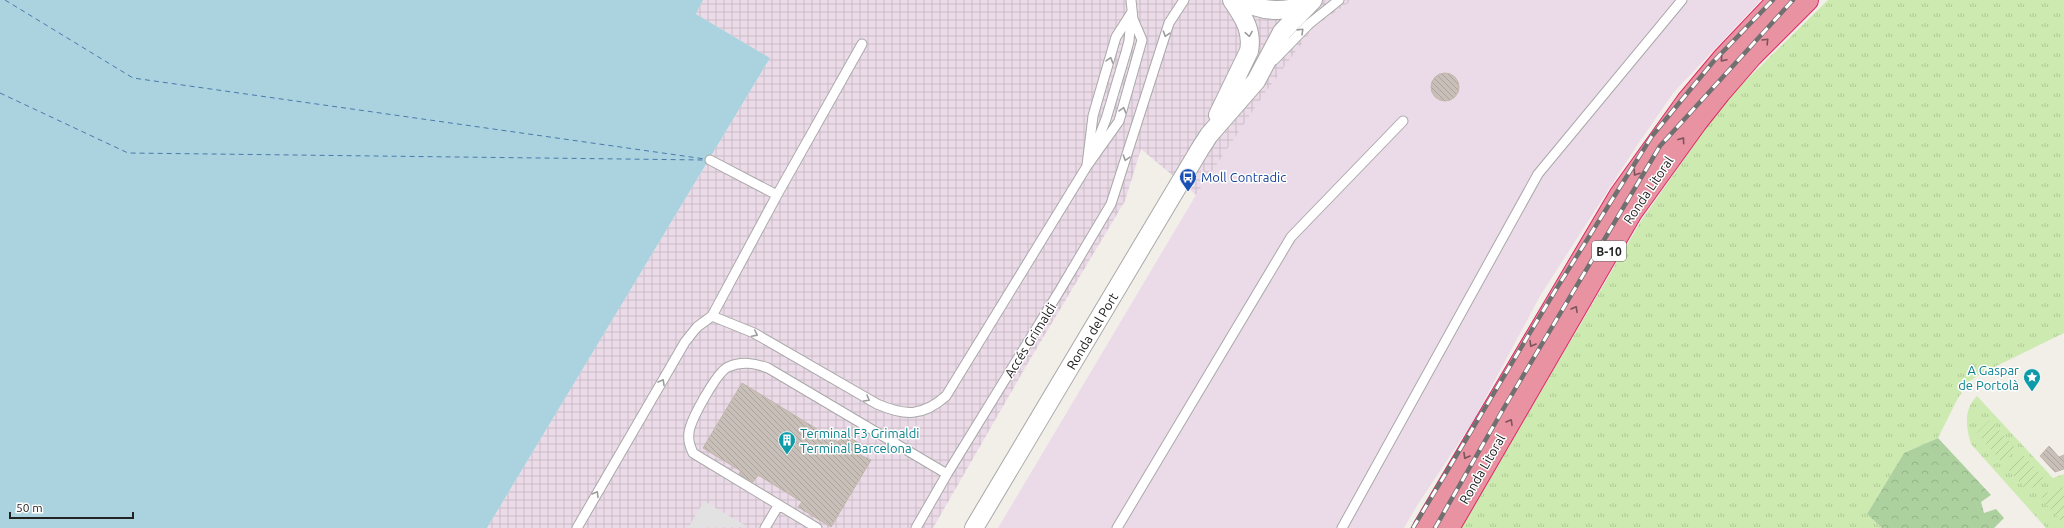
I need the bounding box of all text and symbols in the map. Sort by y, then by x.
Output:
one-way arrow [1296,28,1304,36]
one-way arrow [1162,30,1170,37]
one-way arrow [1244,31,1253,37]
one-way arrow [1761,38,1769,46]
one-way arrow [1721,54,1728,61]
one-way arrow [1105,57,1114,64]
one-way arrow [1118,107,1127,114]
one-way arrow [1677,138,1684,145]
street label: Ronda Litoral [1620,153,1676,226]
one-way arrow [1122,154,1130,161]
bus stop icon: Moll Contradic [1178,167,1198,192]
one-way arrow [1634,168,1641,175]
place label: Moll Contradic [1201,170,1286,184]
road number: B-10 [1592,241,1626,261]
street label: Ronda del Port [1064,290,1120,372]
street label: Accés Grimaldi [1002,300,1058,380]
one-way arrow [1570,306,1577,313]
one-way arrow [751,329,758,336]
one-way arrow [1530,340,1537,347]
place label: A Gaspar de Portolà [1958,363,2019,392]
place icon: A Gaspar de Portolà [2022,367,2042,392]
one-way arrow [658,379,665,386]
one-way arrow [863,394,870,401]
one-way arrow [1505,419,1512,426]
place label: Terminal F3 Grimaldi Terminal Barcelona [800,426,920,455]
building icon: Terminal F3 Grimaldi Terminal Barcelona [777,430,797,455]
street label: Ronda Litoral [1456,431,1508,506]
one-way arrow [1464,452,1471,459]
one-way arrow [592,491,599,498]
scale bar [10,494,133,520]
text: 50 m [16,501,43,514]

